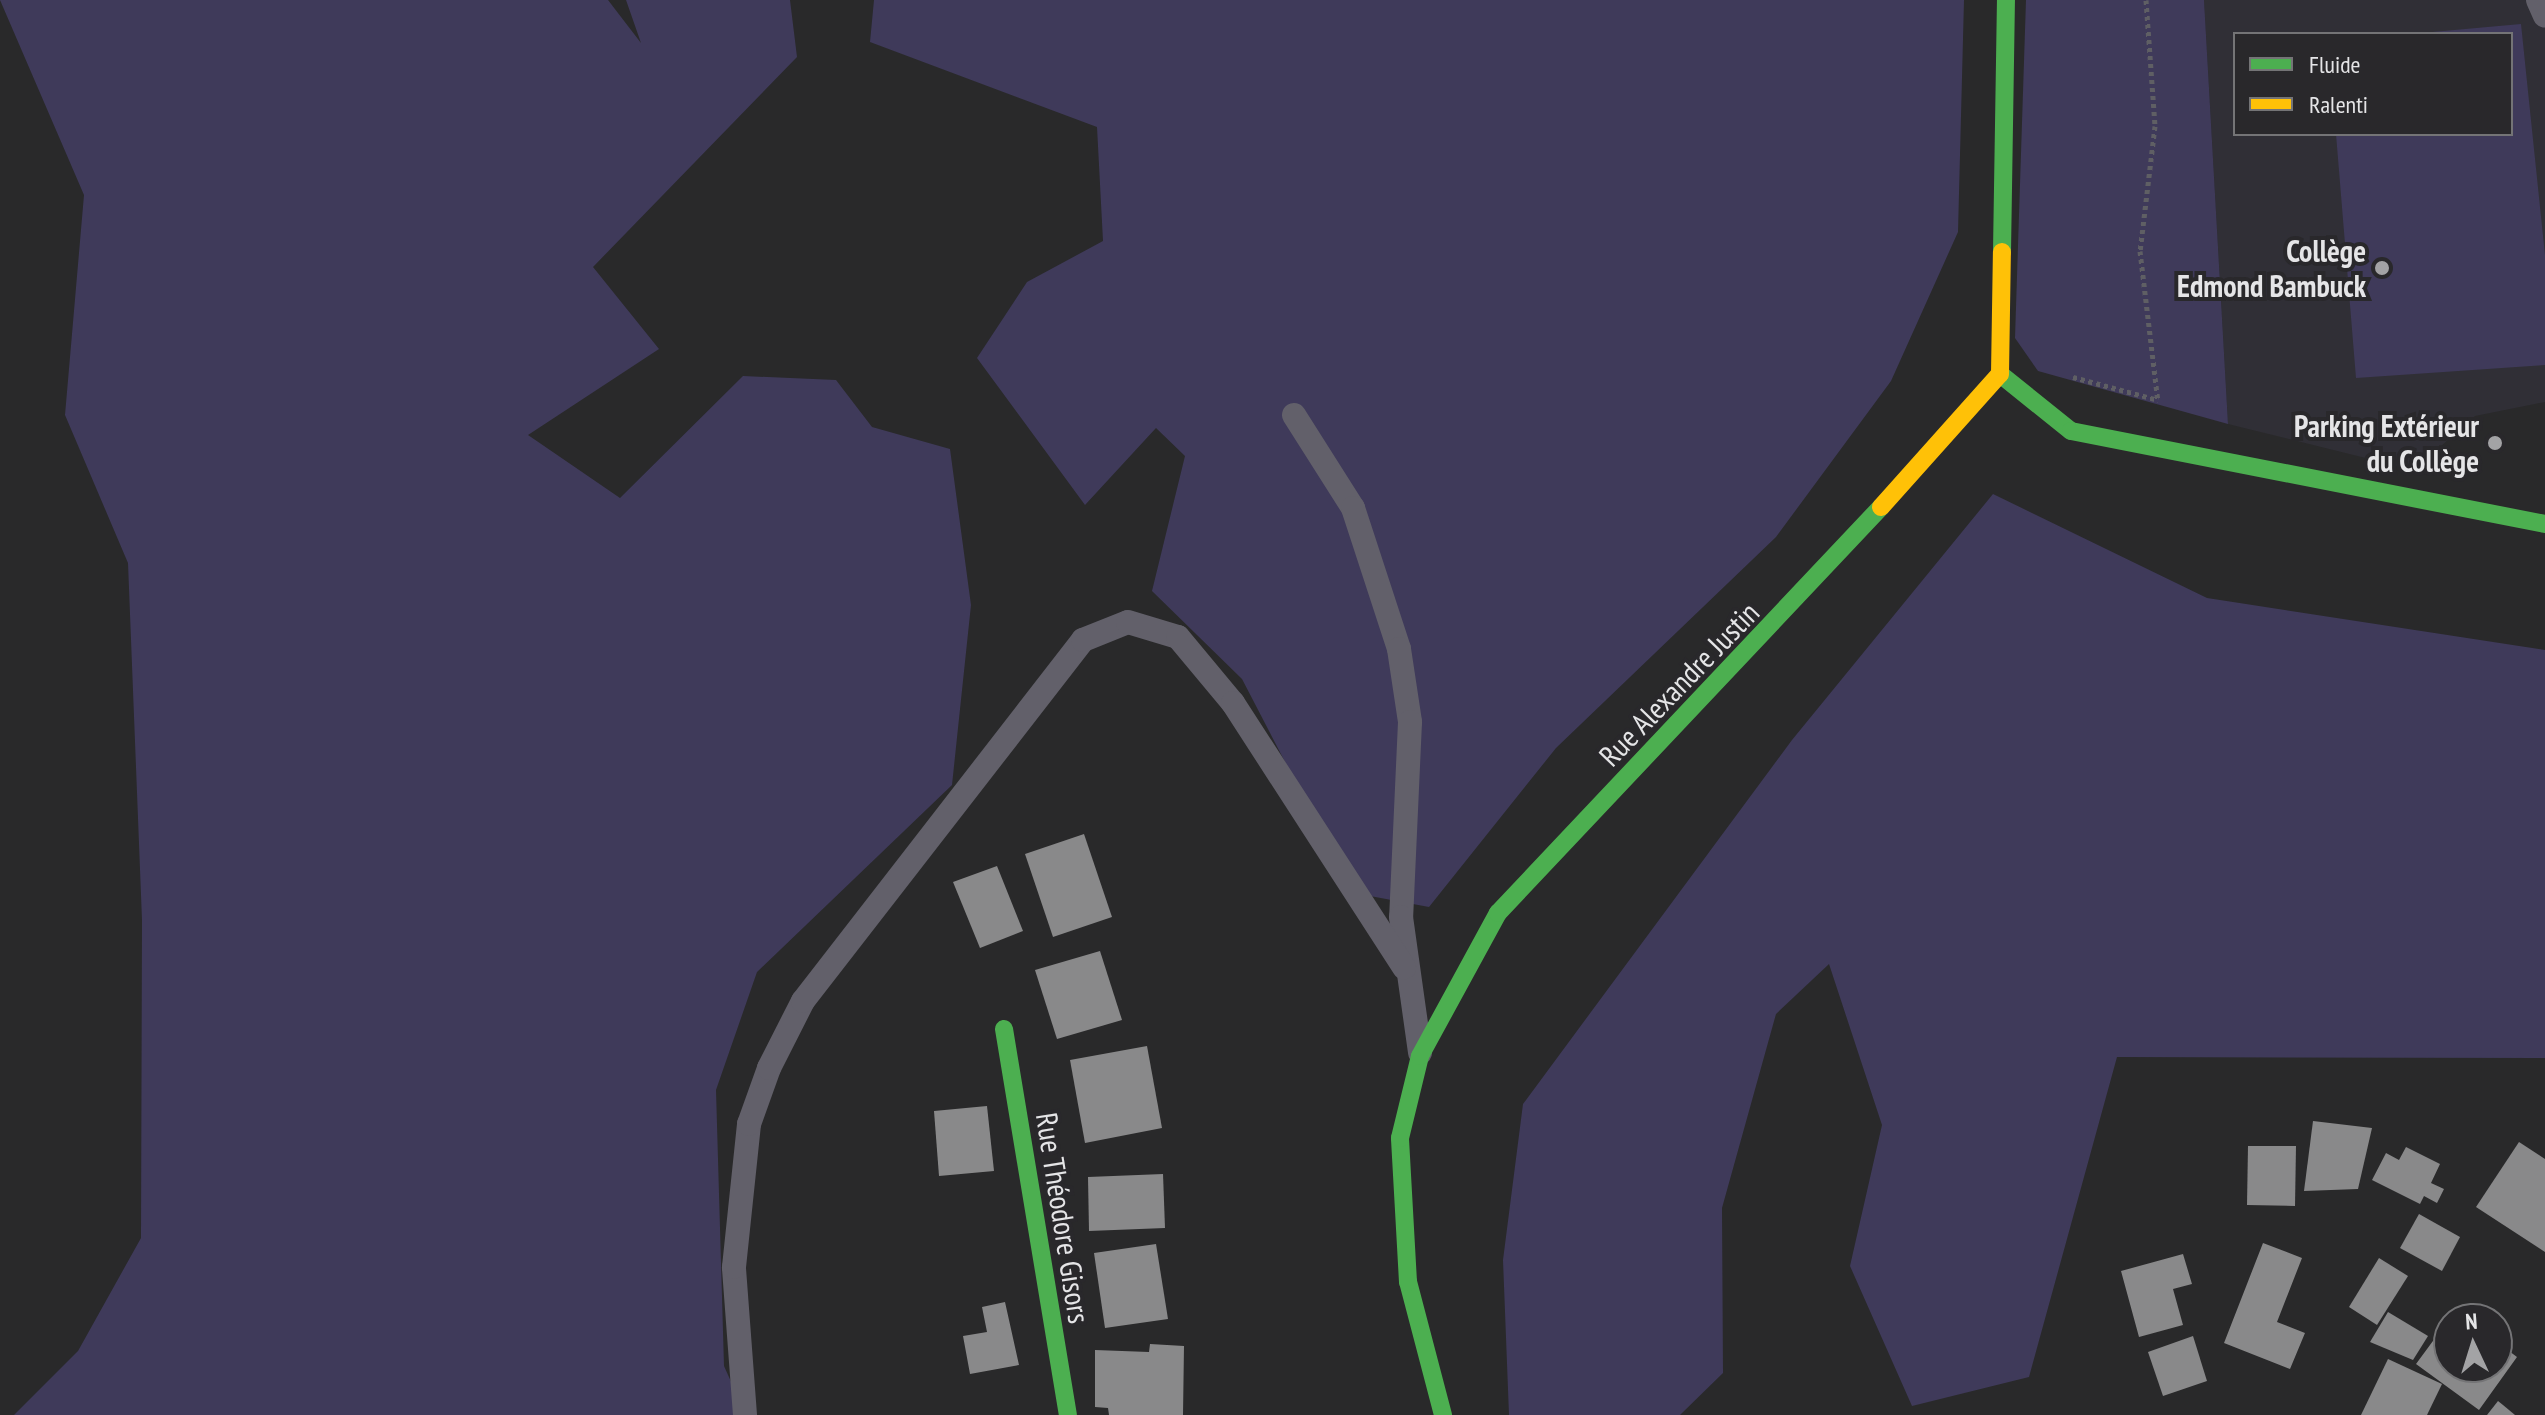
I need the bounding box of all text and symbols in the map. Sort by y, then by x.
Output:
legend [2233,32,2513,136]
text: Fluide [2309,49,2360,80]
text: Ralenti [2309,89,2368,120]
place label: Collège Edmond Bambuck [2177,233,2366,304]
marker: Collège Edmond Bambuck [2373,259,2391,277]
place label: Parking Extérieur du Collège [2294,408,2479,478]
marker: Parking Extérieur du Collège [2486,434,2504,452]
street label: Rue Alexandre Justin [1591,594,1767,774]
street label: Rue Théodore Gisors [1029,1110,1097,1326]
north arrow [2433,1303,2513,1383]
text: N [2465,1307,2478,1335]

